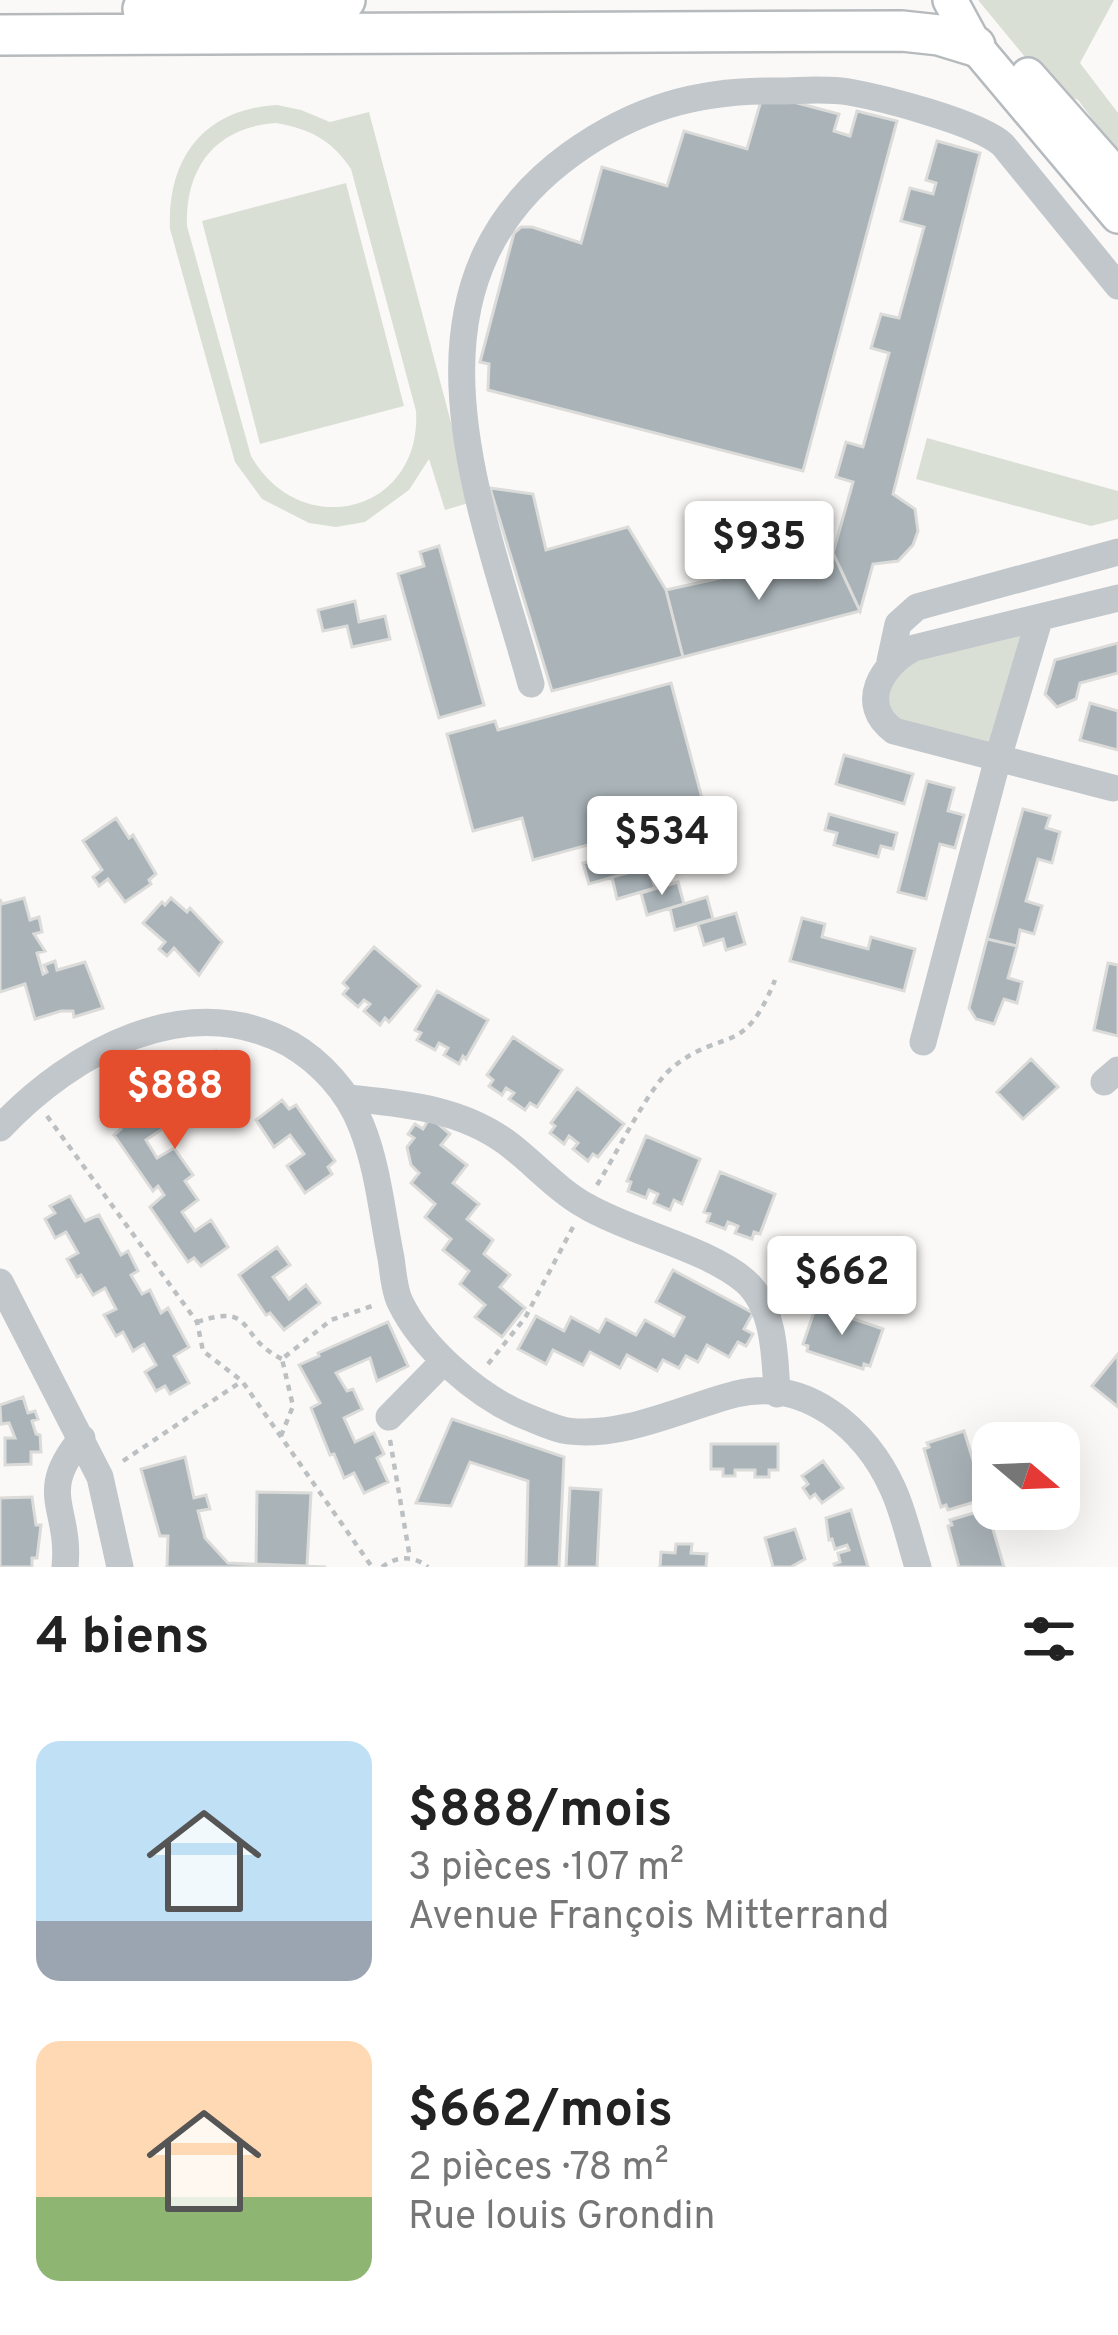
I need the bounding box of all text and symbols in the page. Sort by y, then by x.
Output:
pin: $935 [688,501,830,603]
text: $935 [712,515,806,564]
pin: $534 [591,796,733,898]
text: $534 [614,810,710,859]
pin: $888 [104,1050,246,1152]
text: $888 [126,1064,224,1113]
pin: $662 [771,1236,913,1338]
text: $662 [794,1250,890,1299]
north arrow [972,1422,1080,1530]
map controls [972,1422,1080,1530]
icon: filters [1016,1606,1082,1672]
text: 4 biens [36,1607,209,1672]
text: $888/mois [408,1780,672,1845]
icon: home [132,1789,276,1933]
text: 3 pièces · 107 m² [408,1845,684,1894]
text: Avenue François Mitterrand [408,1894,889,1943]
text: $662/mois [408,2080,673,2145]
icon: home [132,2089,276,2233]
text: 2 pièces · 78 m² [408,2145,669,2194]
text: Rue louis Grondin [408,2194,715,2243]

